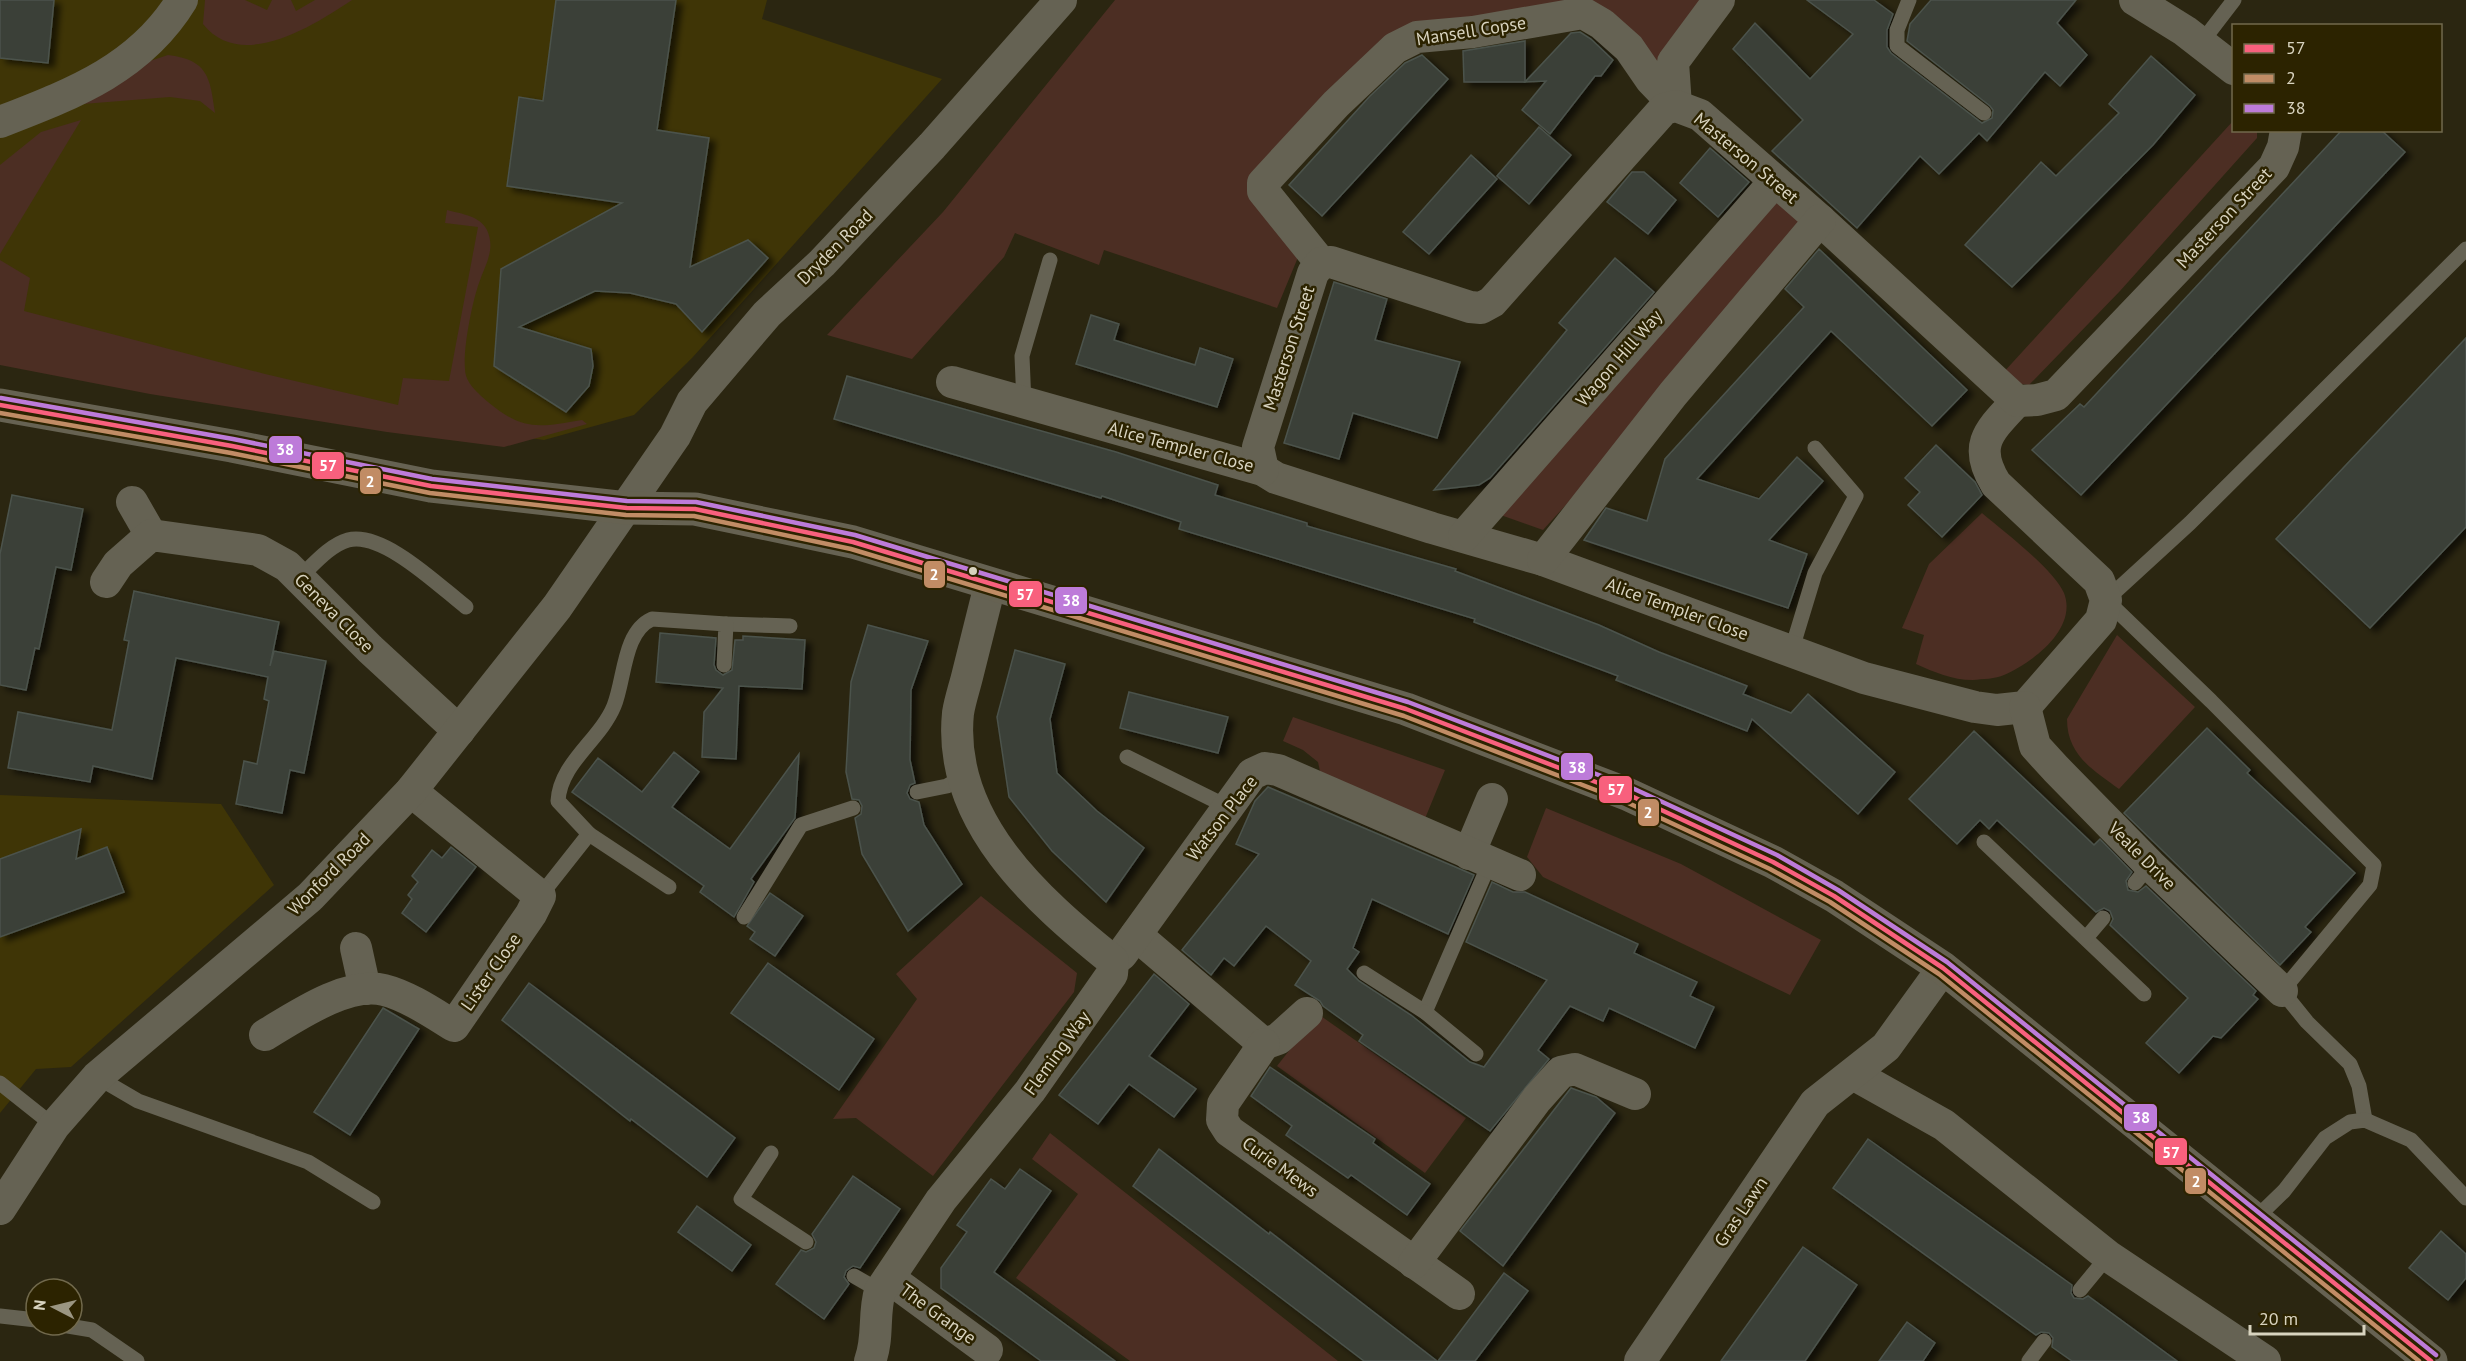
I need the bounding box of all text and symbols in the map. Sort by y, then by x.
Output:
street label: Mansell Copse [1414,10,1527,51]
legend [2232,24,2442,132]
text: 57 [2286,36,2306,59]
text: 2 [2286,66,2296,89]
text: 38 [2286,96,2306,119]
street label: Masterson Street [1689,107,1803,208]
street label: Masterson Street [2171,162,2276,273]
street label: Dryden Road [792,204,877,289]
street label: Masterson Street [1258,283,1320,413]
street label: Wagon Hill Way [1570,304,1667,411]
street label: Alice Templer Close [1106,416,1257,477]
line badge: 38 [268,435,303,464]
text: 38 [276,439,294,459]
line badge: 57 [311,451,345,480]
text: 57 [319,455,337,475]
line badge: 2 [359,467,382,495]
text: 2 [365,471,375,491]
line badge: 2 [923,560,946,589]
text: 2 [929,564,939,584]
unlabelled marker [967,565,979,577]
street label: Geneva Close [290,568,379,657]
street label: Alice Templer Close [1603,572,1752,645]
line badge: 57 [1008,580,1043,608]
text: 57 [1016,584,1034,604]
line badge: 38 [1054,586,1088,615]
text: 38 [1062,590,1080,610]
line badge: 38 [1560,752,1594,781]
text: 38 [1568,757,1586,777]
street label: Watson Place [1181,770,1262,865]
line badge: 57 [1598,775,1633,804]
text: 57 [1607,779,1625,799]
line badge: 2 [1637,798,1660,827]
text: 2 [1643,802,1653,822]
street label: Veale Drive [2103,816,2181,894]
street label: Wonford Road [282,827,375,920]
street label: Lister Close [455,928,526,1015]
street label: Fleming Way [1018,1006,1095,1099]
line badge: 38 [2123,1103,2158,1132]
text: 38 [2132,1107,2150,1127]
street label: Curie Mews [1238,1131,1323,1202]
line badge: 57 [2154,1137,2188,1166]
text: 57 [2162,1142,2180,1162]
line badge: 2 [2184,1167,2207,1195]
text: 2 [2191,1171,2201,1191]
street label: Gras Lawn [1709,1172,1772,1251]
north arrow [24,1277,84,1337]
street label: The Grange [896,1278,981,1349]
scale bar [2250,1298,2364,1336]
text: N [29,1299,50,1312]
text: 20 m [2259,1307,2298,1330]

